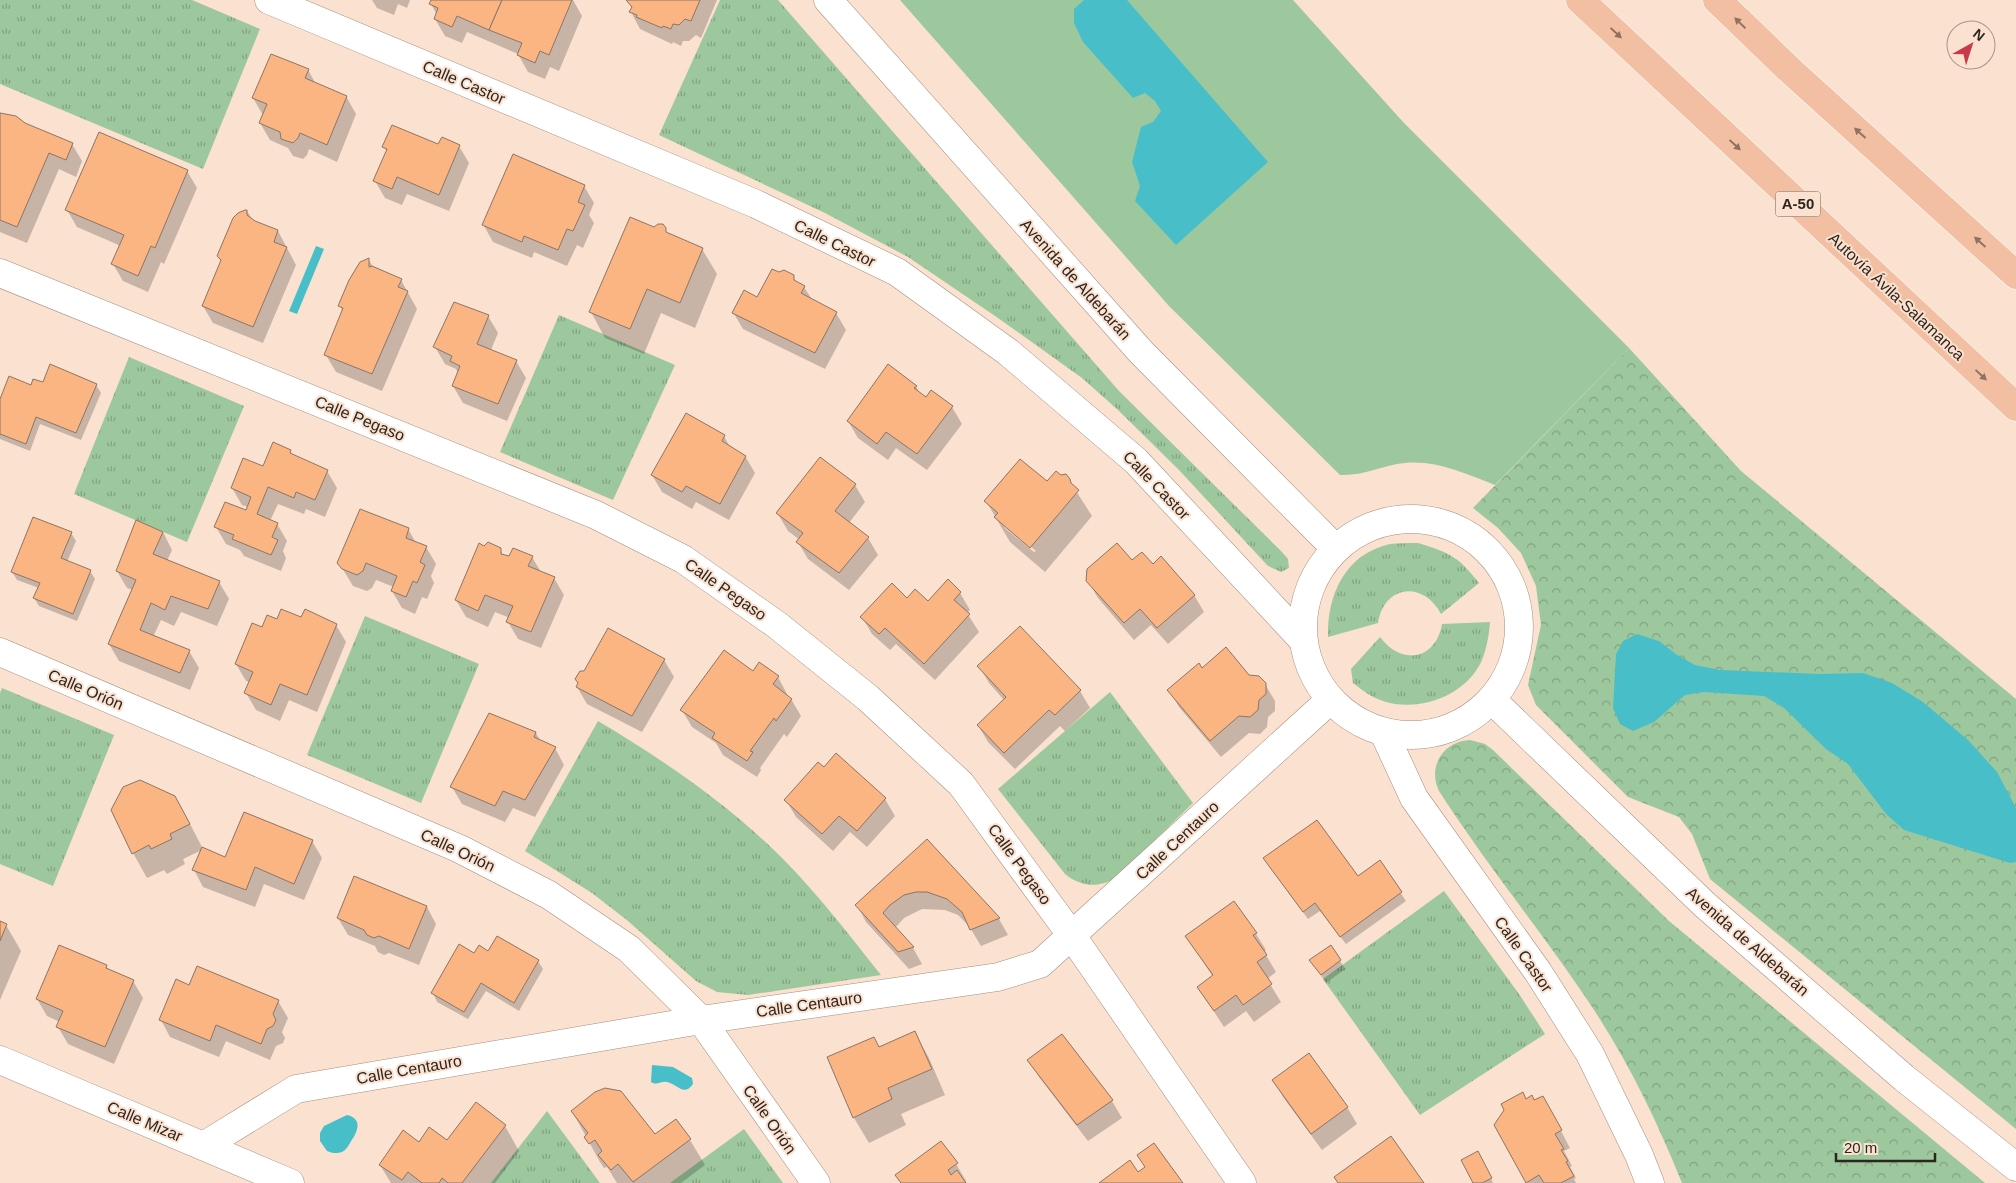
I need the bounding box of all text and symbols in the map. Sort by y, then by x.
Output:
one-way arrow [1735,17,1747,29]
north arrow [1946,20,1996,70]
text: N [1970,25,1988,44]
one-way arrow [1610,27,1622,39]
street label: Calle Castor [420,57,508,108]
one-way arrow [1854,127,1866,139]
one-way arrow [1728,139,1741,150]
road number: A-50 [1776,192,1820,216]
street label: Avenida de Aldebarán [1017,216,1134,343]
street label: Calle Castor [791,217,879,271]
street label: Autovía Ávila-Salamanca [1825,228,1969,364]
one-way arrow [1974,236,1986,248]
one-way arrow [1975,369,1987,381]
street label: Calle Pegaso [313,393,407,444]
street label: Calle Castor [1120,448,1194,523]
street label: Calle Pegaso [682,555,770,624]
street label: Calle Orión [46,666,126,713]
street label: Calle Centauro [1133,798,1222,883]
street label: Calle Pegaso [985,821,1055,908]
street label: Calle Orión [418,826,498,875]
street label: Avenida de Aldebarán [1683,884,1812,999]
street label: Calle Castor [1491,913,1556,996]
street label: Calle Centauro [755,989,863,1020]
street label: Calle Centauro [355,1052,463,1087]
street label: Calle Orión [740,1082,800,1157]
street label: Calle Mizar [105,1098,186,1145]
scale bar [1836,1130,1935,1162]
text: 20 m [1844,1139,1877,1156]

